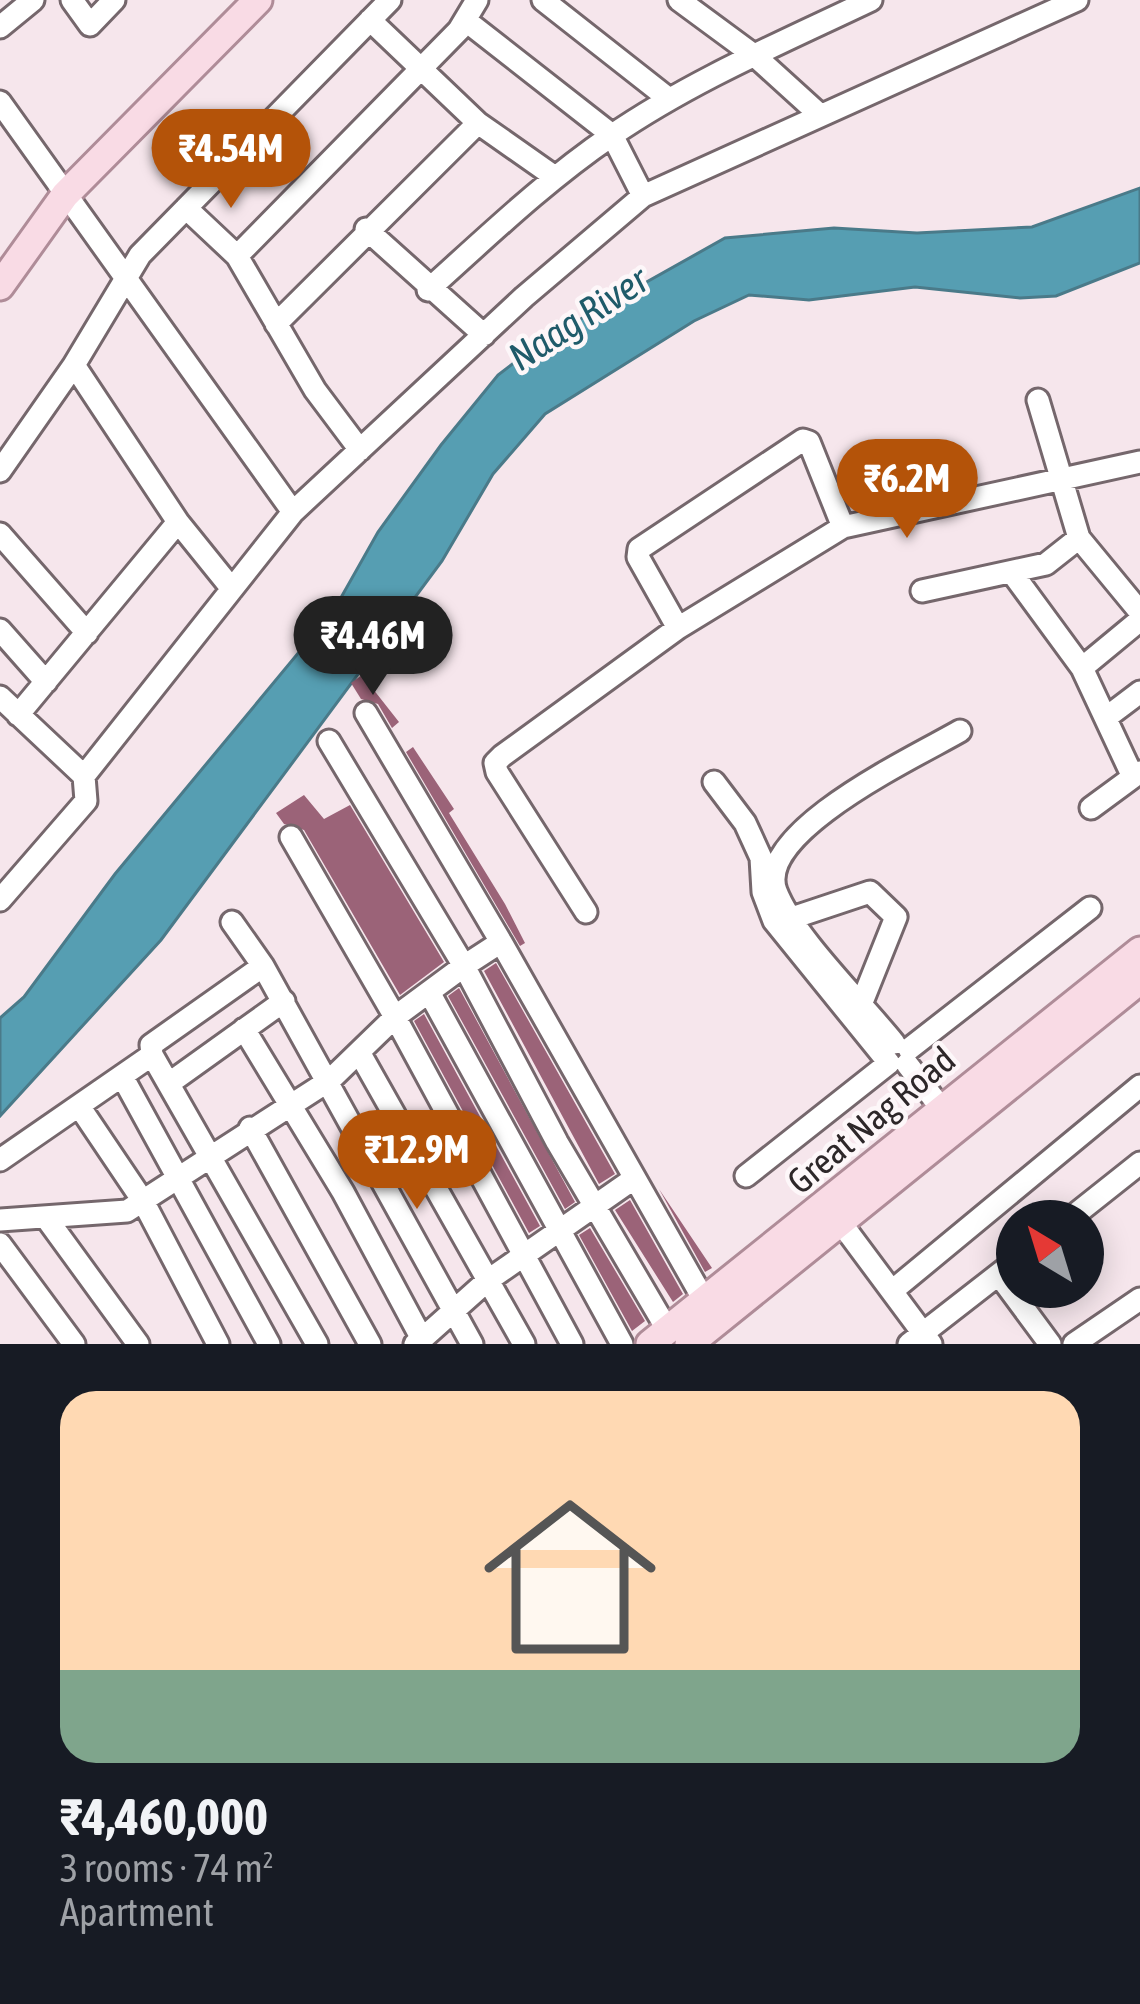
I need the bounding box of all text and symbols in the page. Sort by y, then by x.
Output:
pin: ₹4.54M [133,109,329,211]
text: ₹4.54M [179,126,283,170]
water label: Naag River [500,256,657,379]
pin: ₹6.2M [823,439,991,541]
text: ₹6.2M [864,456,950,500]
pin: ₹4.46M [275,596,471,698]
text: ₹4.46M [321,613,425,657]
street label: Great Nag Road [779,1038,963,1202]
pin: ₹12.9M [319,1110,515,1212]
text: ₹12.9M [365,1127,469,1171]
north arrow [996,1200,1104,1308]
map controls [996,1200,1104,1308]
icon: home [462,1469,678,1685]
text: ₹4,460,000 [60,1787,268,1846]
text: 3 rooms · 74 m² [60,1846,274,1890]
text: Apartment [60,1890,214,1934]

